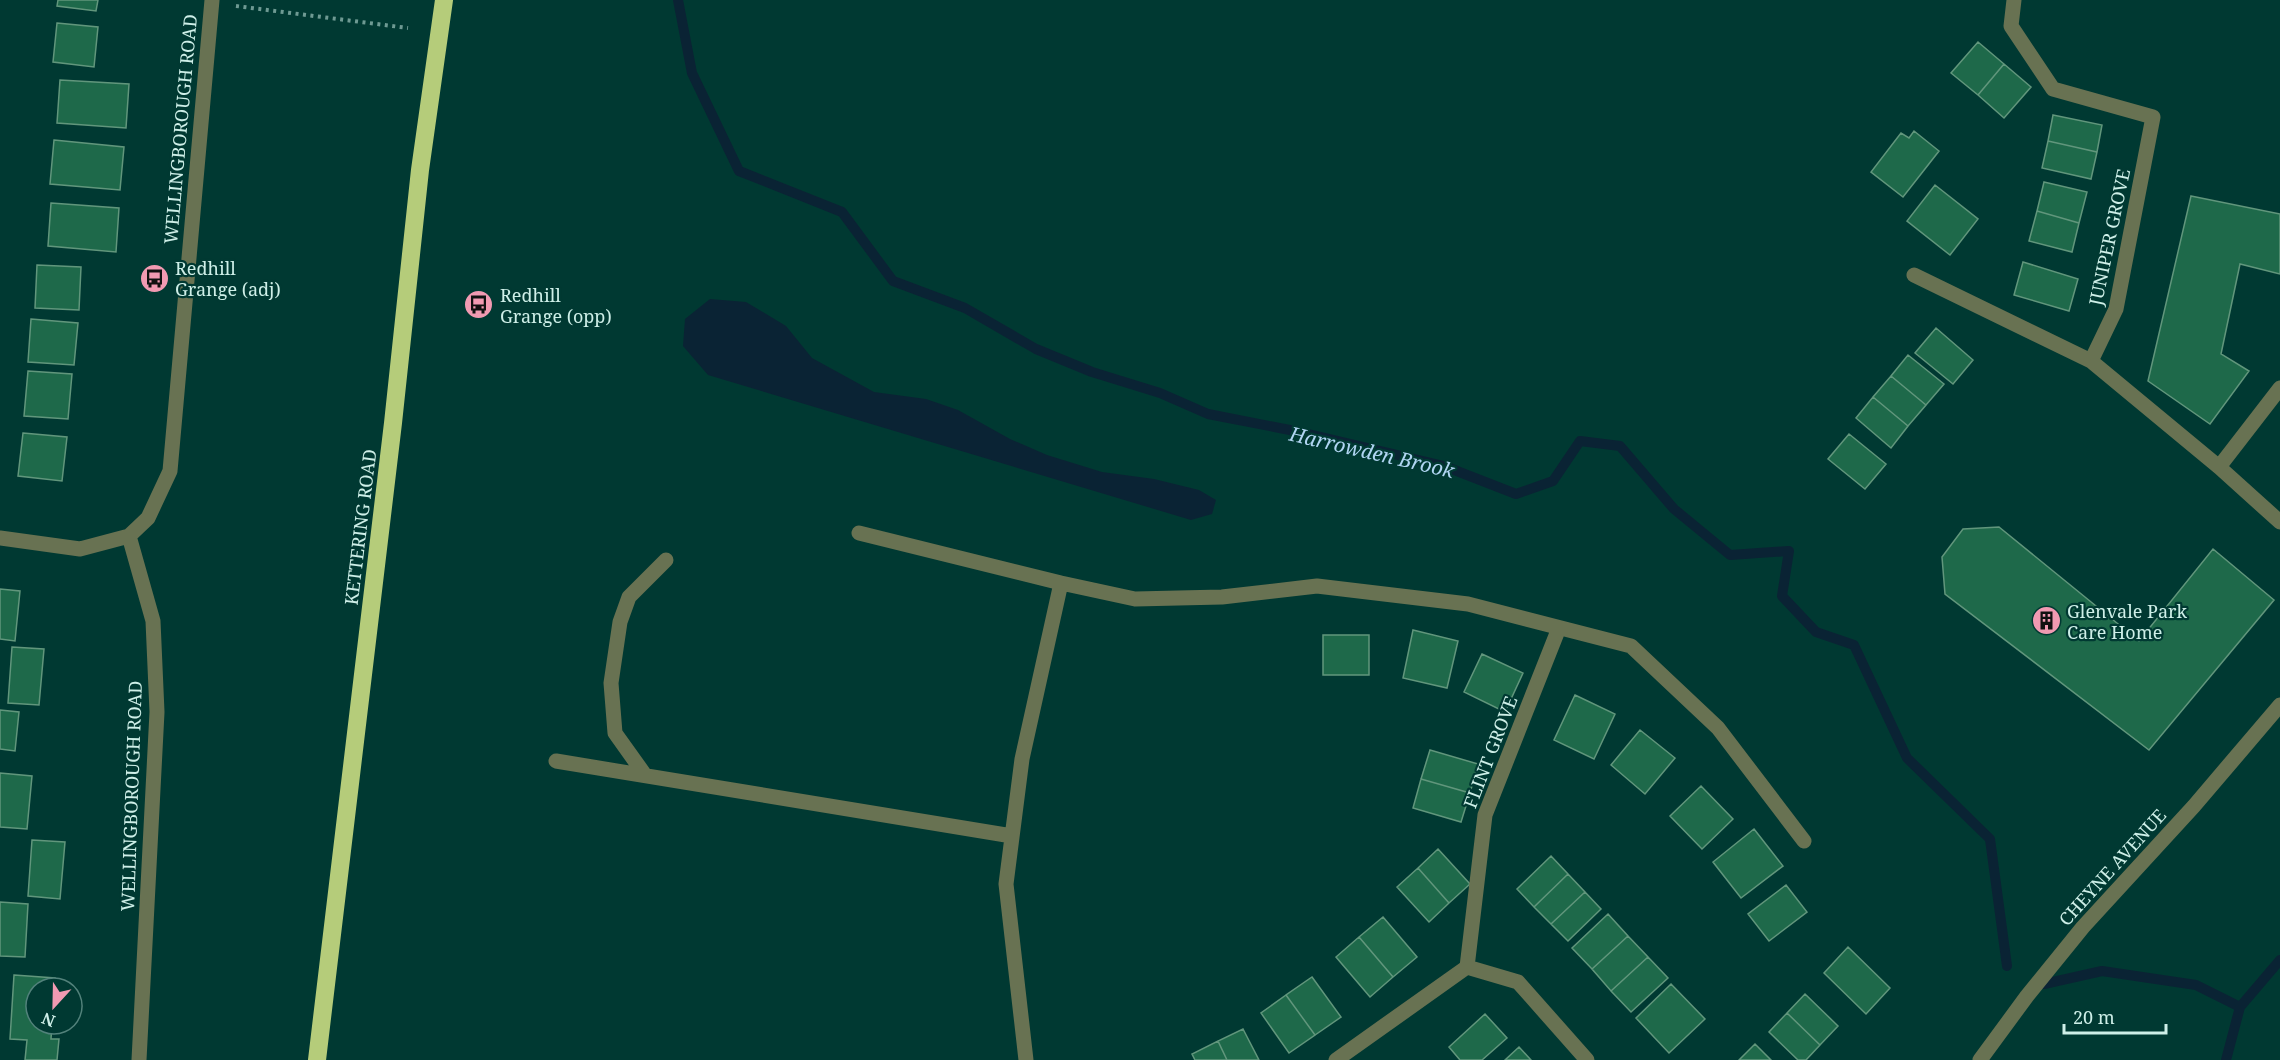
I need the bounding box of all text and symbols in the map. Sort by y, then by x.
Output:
street label: WELLINGBOROUGH ROAD [158,13,202,245]
street label: JUNIPER GROVE [2083,167,2135,308]
place label: Redhill Grange (adj) [175,256,281,301]
bus stop icon: Redhill Grange (adj) [138,262,170,294]
place label: Redhill Grange (opp) [500,283,612,328]
bus stop icon: Redhill Grange (opp) [463,289,495,321]
water label: Harrowden Brook [1286,420,1458,484]
street label: KETTERING ROAD [339,448,381,606]
place label: Glenvale Park Care Home [2067,599,2188,644]
building icon: Glenvale Park Care Home [2030,605,2062,637]
street label: WELLINGBOROUGH ROAD [115,680,147,912]
street label: FLINT GROVE [1458,692,1522,812]
street label: CHEYNE AVENUE [2053,803,2171,931]
north arrow [24,976,84,1036]
scale bar [2064,997,2166,1035]
text: 20 m [2073,1005,2115,1029]
text: N [38,1007,58,1032]

